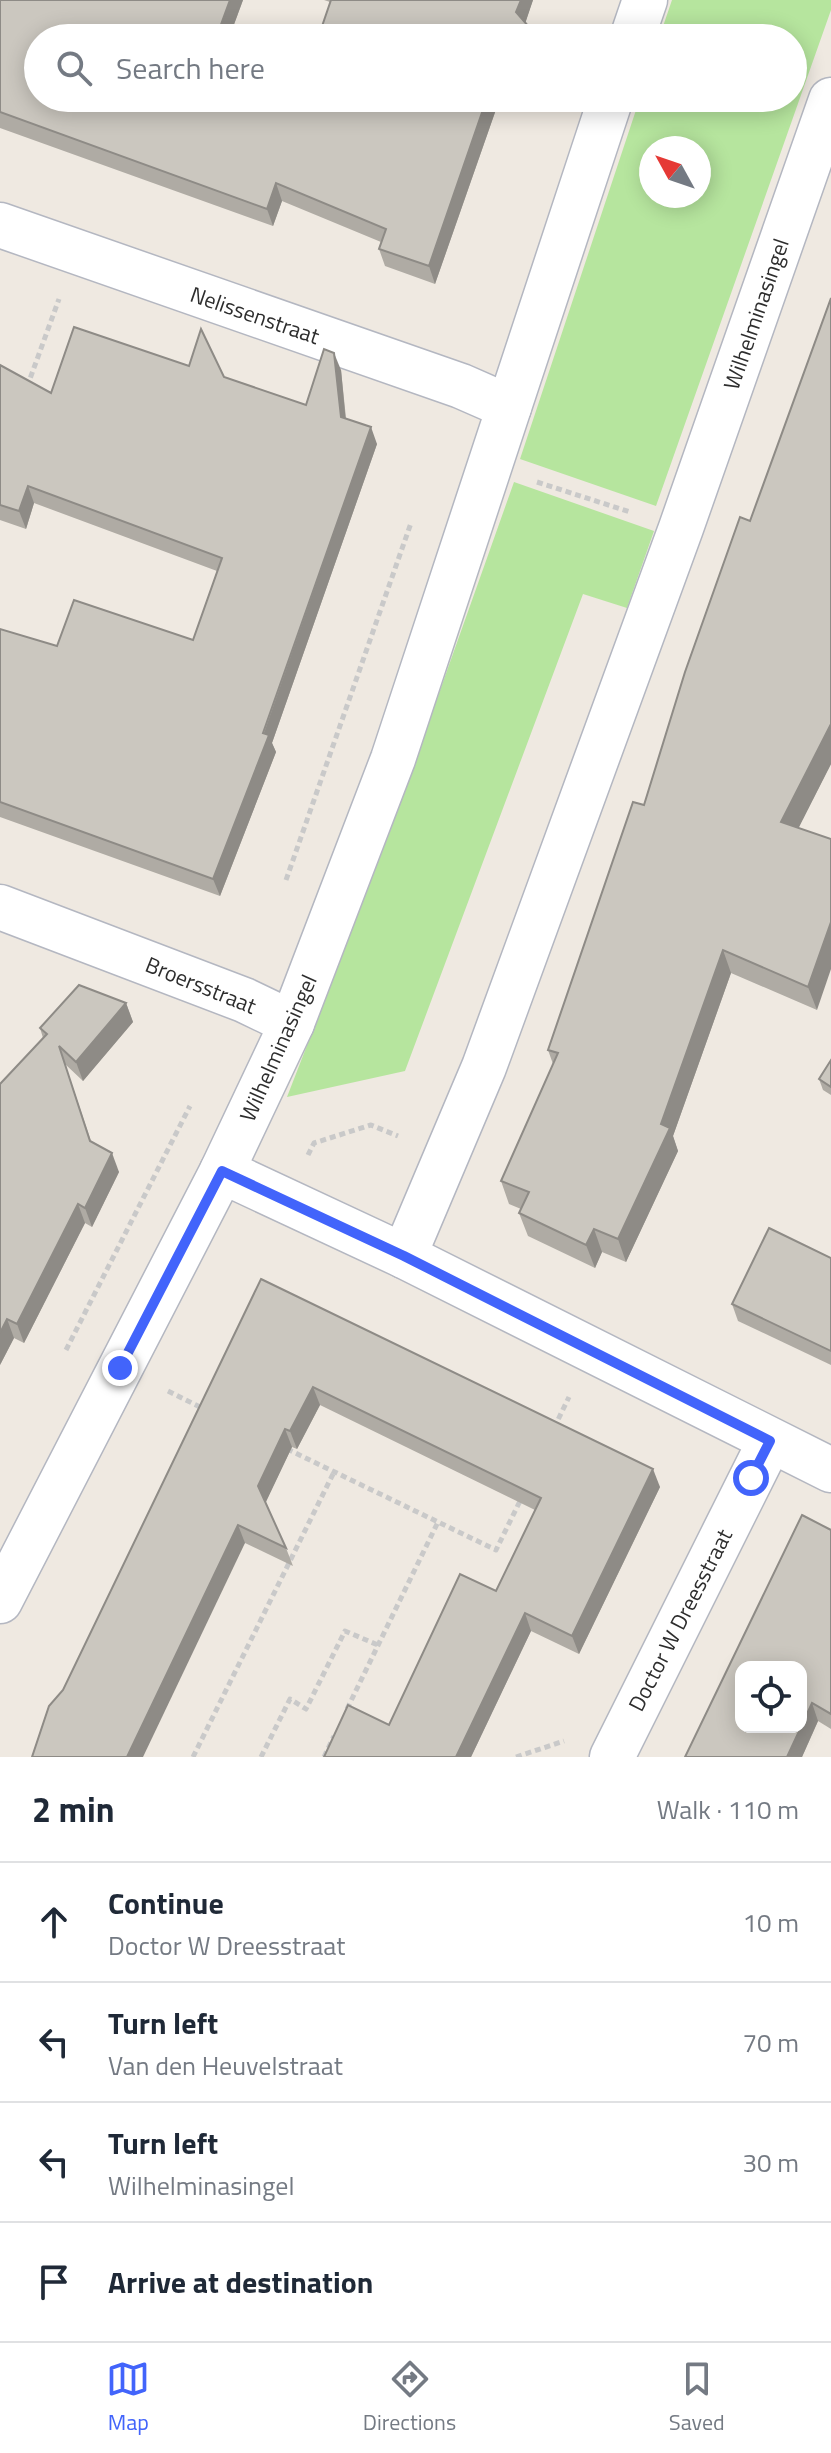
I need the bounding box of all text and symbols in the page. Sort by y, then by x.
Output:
search box [24,24,807,112]
text: Search here [116,45,265,91]
icon: search [52,46,96,90]
north arrow [639,136,711,208]
street label: Wilhelminasingel [714,234,798,394]
street label: Nelissenstraat [186,277,324,353]
street label: Broersstraat [140,947,262,1023]
street label: Wilhelminasingel [230,969,326,1127]
route end [102,1350,138,1386]
route start [733,1460,769,1496]
street label: Doctor W Dreesstraat [619,1523,741,1717]
map controls [735,1661,807,1733]
button: locate [735,1661,807,1733]
text: 2 min [32,1783,115,1835]
text: Walk · 110 m [657,1790,799,1829]
text: Continue [108,1880,224,1926]
icon: ahead [32,1900,76,1944]
text: 10 m [742,1903,799,1942]
text: Doctor W Dreesstraat [108,1926,345,1965]
text: Turn left [108,2000,218,2046]
icon: left [32,2020,76,2064]
text: 70 m [742,2023,799,2062]
text: Van den Heuvelstraat [108,2046,343,2085]
text: Turn left [108,2120,218,2166]
icon: left [32,2140,76,2184]
text: 30 m [742,2143,799,2182]
text: Wilhelminasingel [108,2166,295,2205]
text: Arrive at destination [108,2259,373,2305]
icon: arrive [32,2260,76,2304]
tab: Map [106,2357,150,2439]
tab: Directions [363,2357,456,2439]
tab: Saved [669,2357,725,2439]

